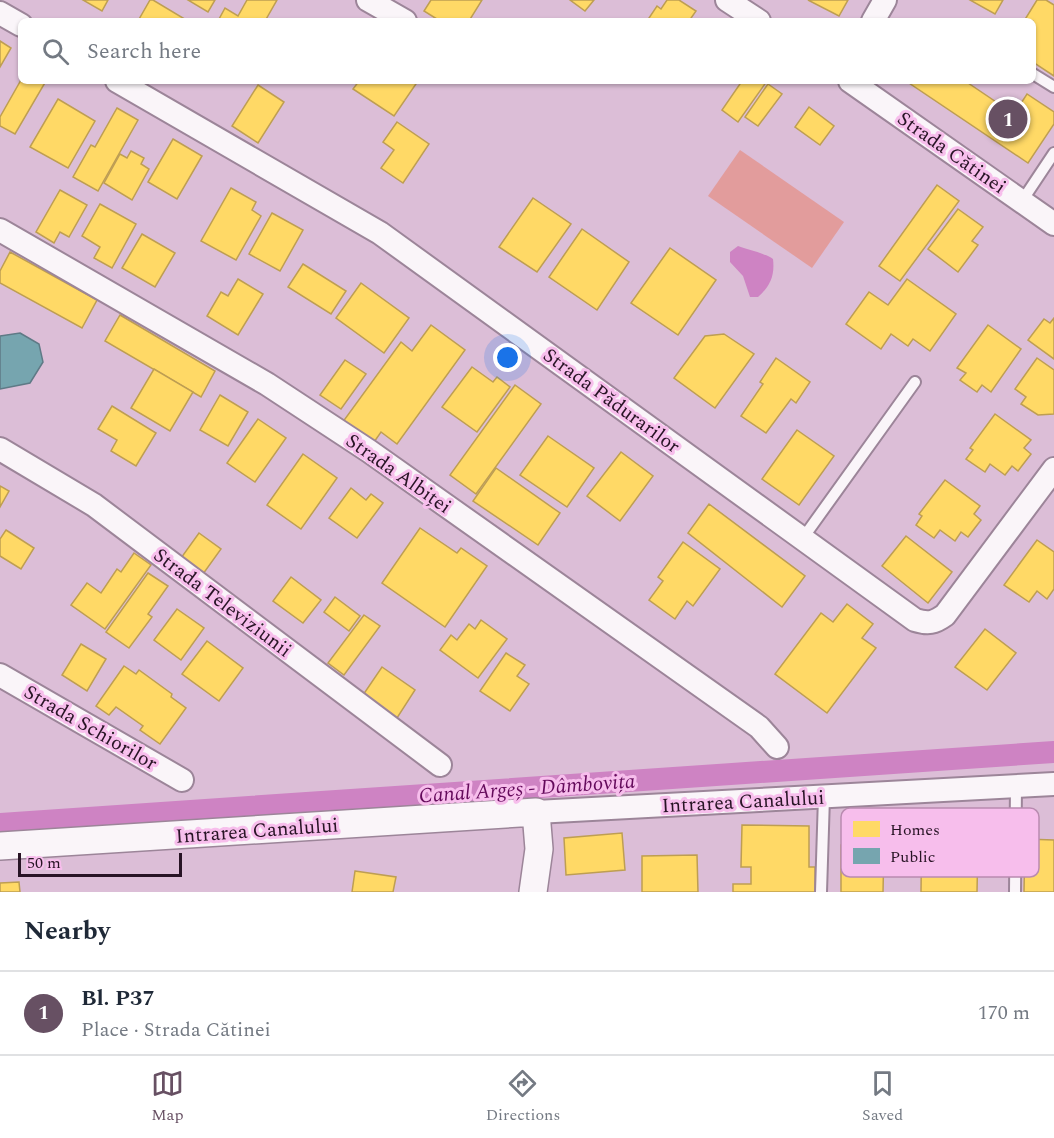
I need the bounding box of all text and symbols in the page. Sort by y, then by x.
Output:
search box [18,18,1036,84]
icon: search [39,35,72,68]
text: Search here [87,35,201,68]
pin: 1 [988,96,1028,142]
street label: Strada Cătinei [891,104,1012,202]
street label: Strada Pădurarilor [537,341,686,461]
your location [493,343,522,372]
street label: Strada Albiței [339,426,457,521]
street label: Strada Televiziunii [147,541,298,665]
street label: Strada Schiorilor [18,677,163,778]
water label: Canal Argeș - Dâmbovița [418,765,637,813]
street label: Intrarea Canalului [661,783,825,821]
legend [841,808,1039,877]
street label: Intrarea Canalului [175,810,339,852]
text: Homes [890,818,940,842]
text: Public [890,845,936,869]
scale bar [18,850,182,878]
text: 50 m [27,851,61,875]
text: Nearby [24,911,110,951]
text: Bl. P37 [81,982,155,1015]
text: 1 [38,998,49,1028]
text: 170 m [978,998,1030,1028]
text: Place · Strada Cătinei [81,1015,271,1045]
tab: Map [151,1067,184,1127]
tab: Directions [486,1067,560,1127]
tab: Saved [862,1067,903,1127]

